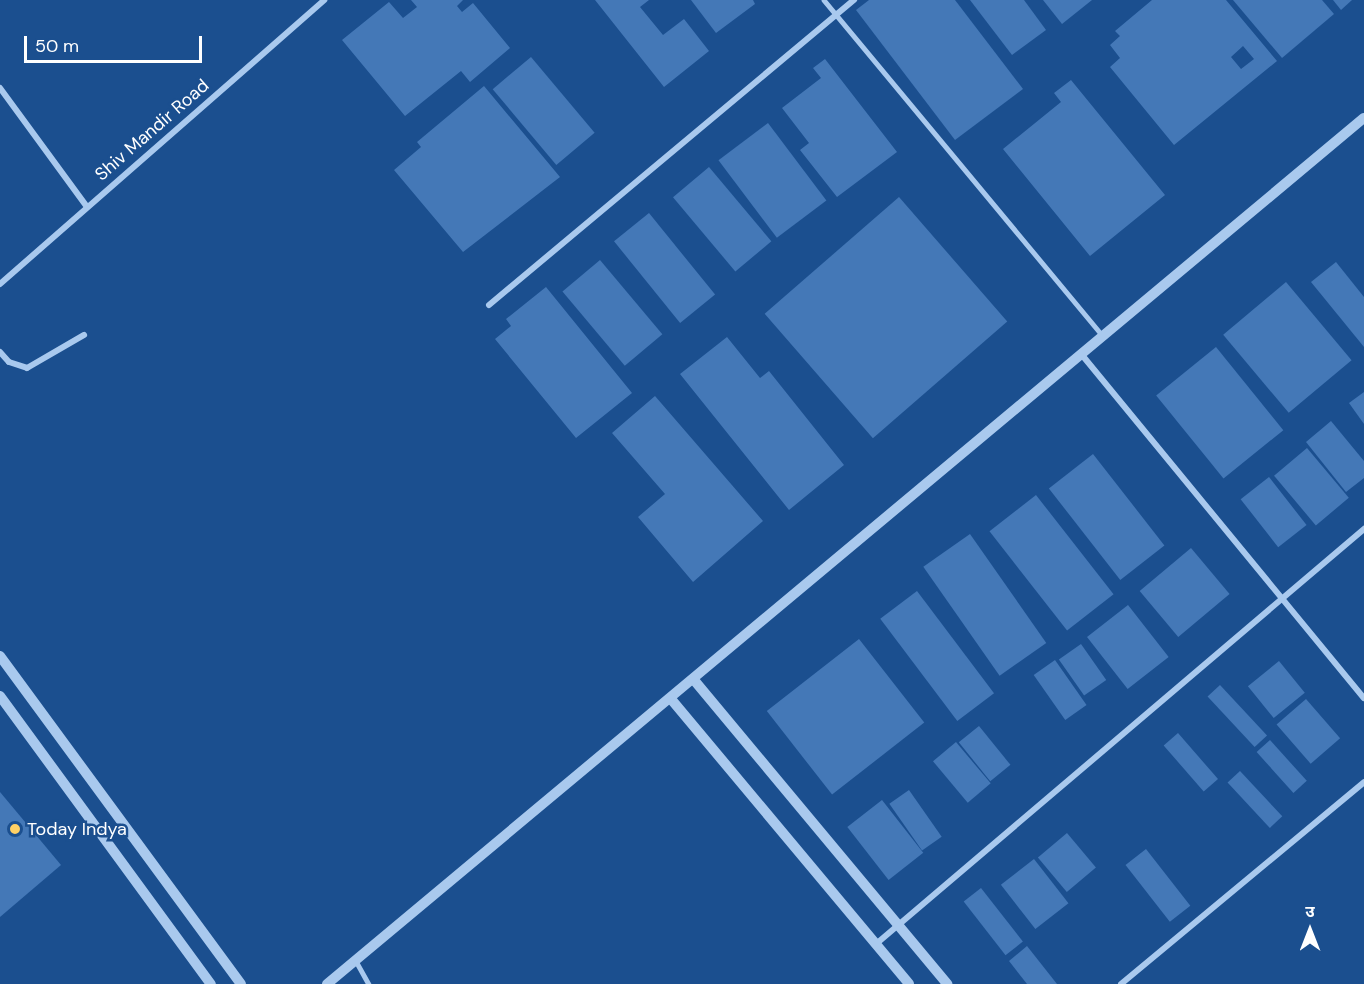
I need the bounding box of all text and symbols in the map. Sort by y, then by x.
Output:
scale bar [27,24,206,62]
text: 50 m [35,34,79,58]
street label: Shiv Mandir Road [91,75,213,185]
place label: Today Indya [27,818,127,840]
marker: Today Indya [8,822,22,836]
north arrow [1280,900,1340,960]
text: उ [1305,901,1315,922]

